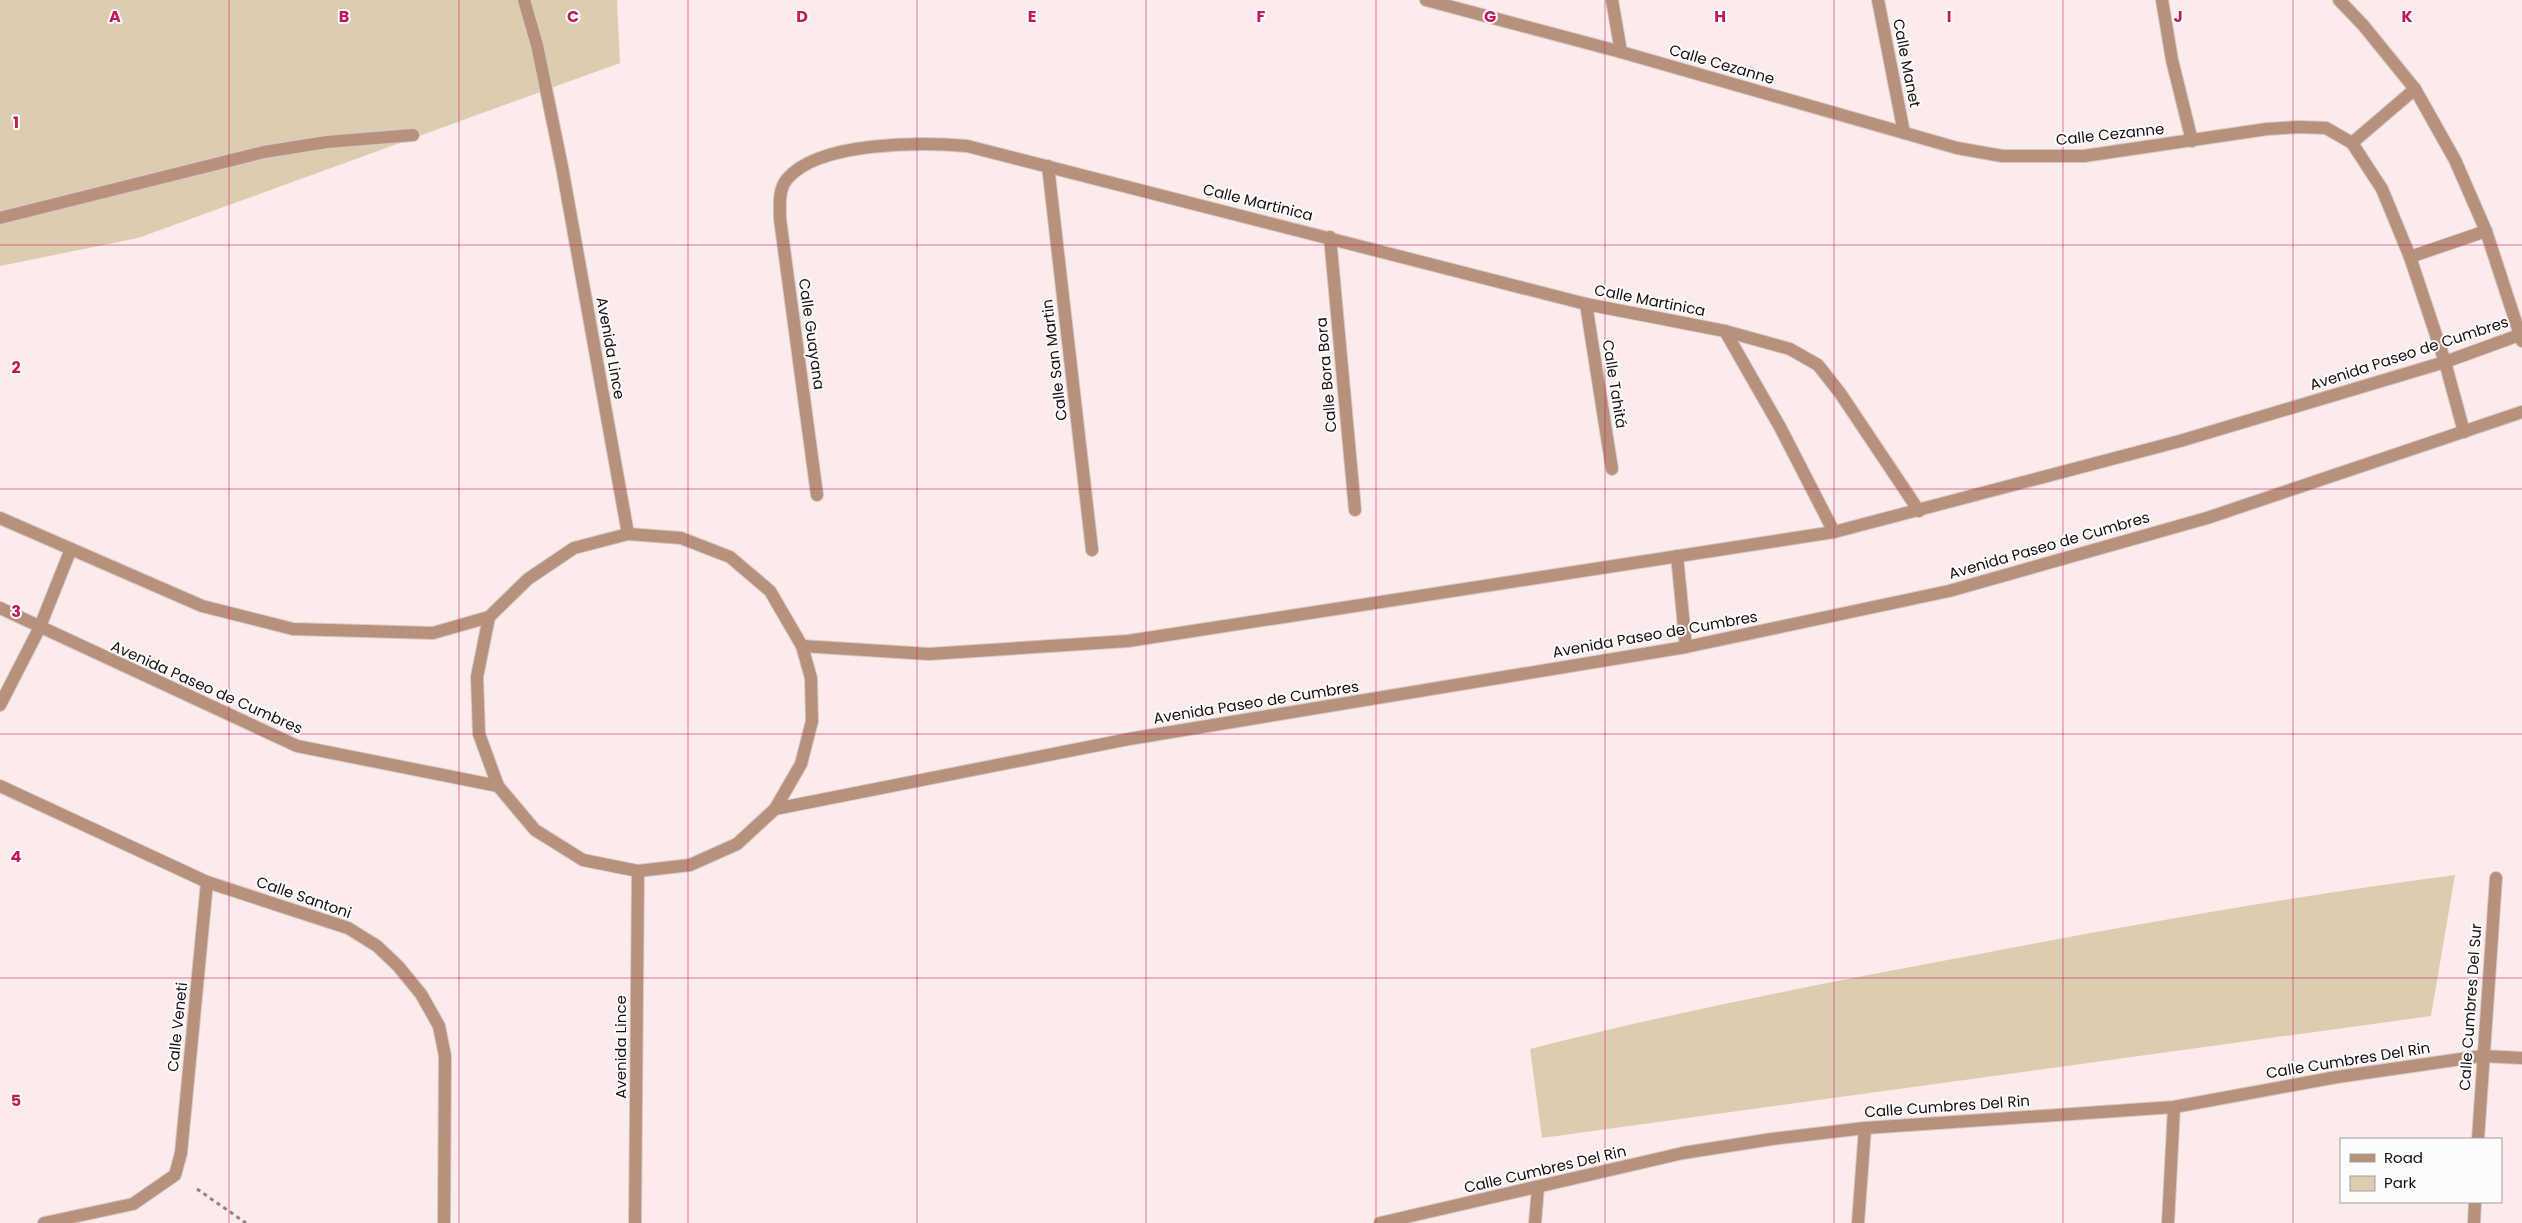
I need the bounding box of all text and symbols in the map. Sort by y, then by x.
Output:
text: A [109,5,121,28]
text: B [339,5,349,28]
text: C [567,5,579,28]
text: D [796,5,808,28]
text: E [1028,5,1036,28]
text: F [1257,5,1266,28]
text: G [1484,5,1496,28]
text: H [1714,5,1726,28]
text: I [1947,5,1951,28]
text: J [2173,5,2183,28]
text: K [2401,5,2413,28]
street label: Calle Manet [1888,17,1926,109]
street label: Calle Cezanne [1667,39,1777,89]
text: 1 [13,111,19,134]
street label: Calle Cezanne [2055,118,2165,150]
street label: Calle Martinica [1201,178,1315,226]
street label: Calle Guayana [794,277,830,391]
street label: Calle Martinica [1593,279,1707,321]
street label: Avenida Lince [592,295,630,401]
street label: Calle San Martin [1036,298,1072,422]
street label: Avenida Paseo de Cumbres [2307,311,2511,395]
street label: Calle Bora Bora [1311,317,1341,433]
street label: Calle Tahitá [1598,338,1632,430]
text: 2 [11,356,21,379]
street label: Avenida Paseo de Cumbres [1946,506,2152,584]
text: 3 [11,600,21,623]
street label: Avenida Paseo de Cumbres [1551,606,1759,662]
street label: Avenida Paseo de Cumbres [108,635,306,739]
street label: Avenida Paseo de Cumbres [1152,675,1360,729]
text: 4 [11,845,22,868]
street label: Calle Santoni [254,871,354,923]
street label: Calle Cumbres Del Sur [2454,922,2486,1091]
street label: Calle Veneti [162,981,192,1073]
street label: Avenida Lince [610,995,631,1099]
street label: Calle Cumbres Del Rin [2264,1037,2432,1083]
text: 5 [11,1089,21,1112]
street label: Calle Cumbres Del Rin [1864,1090,2030,1122]
legend [2340,1138,2502,1203]
street label: Calle Cumbres Del Rin [1462,1140,1628,1198]
text: Road [2384,1147,2423,1168]
text: Park [2384,1172,2416,1193]

